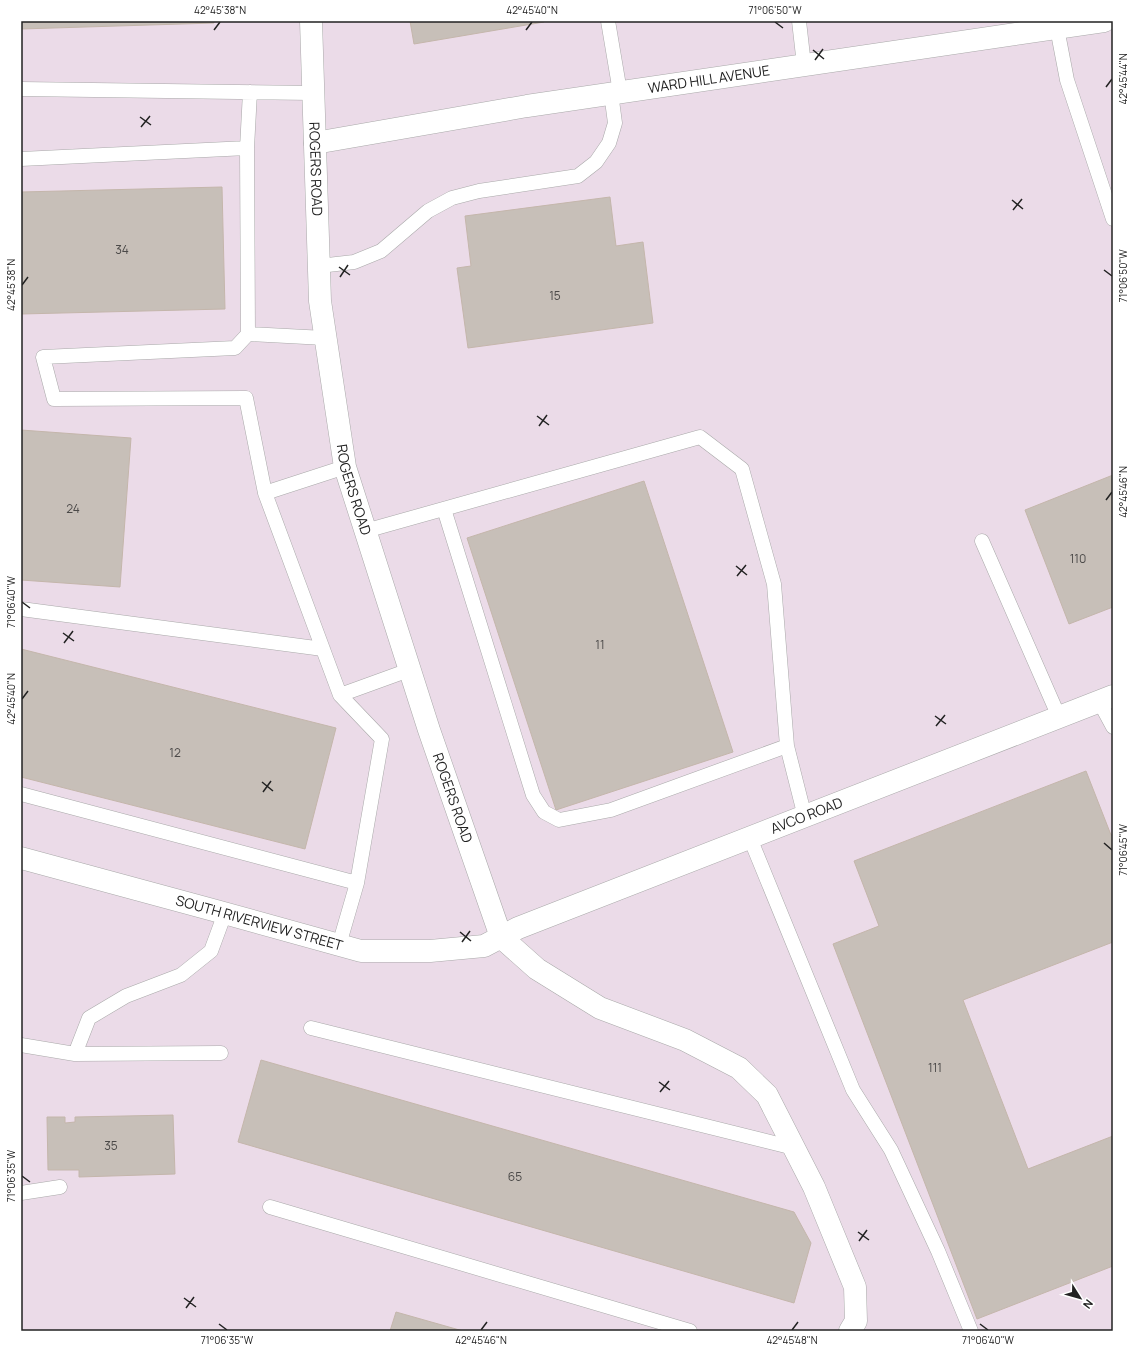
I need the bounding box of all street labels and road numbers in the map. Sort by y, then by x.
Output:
street label: WARD HILL AVENUE [646,60,771,97]
street label: ROGERS ROAD [305,122,327,216]
street label: ROGERS ROAD [333,443,376,537]
street label: ROGERS ROAD [429,750,478,845]
street label: AVCO ROAD [768,792,845,838]
street label: SOUTH RIVERVIEW STREET [174,890,346,955]

